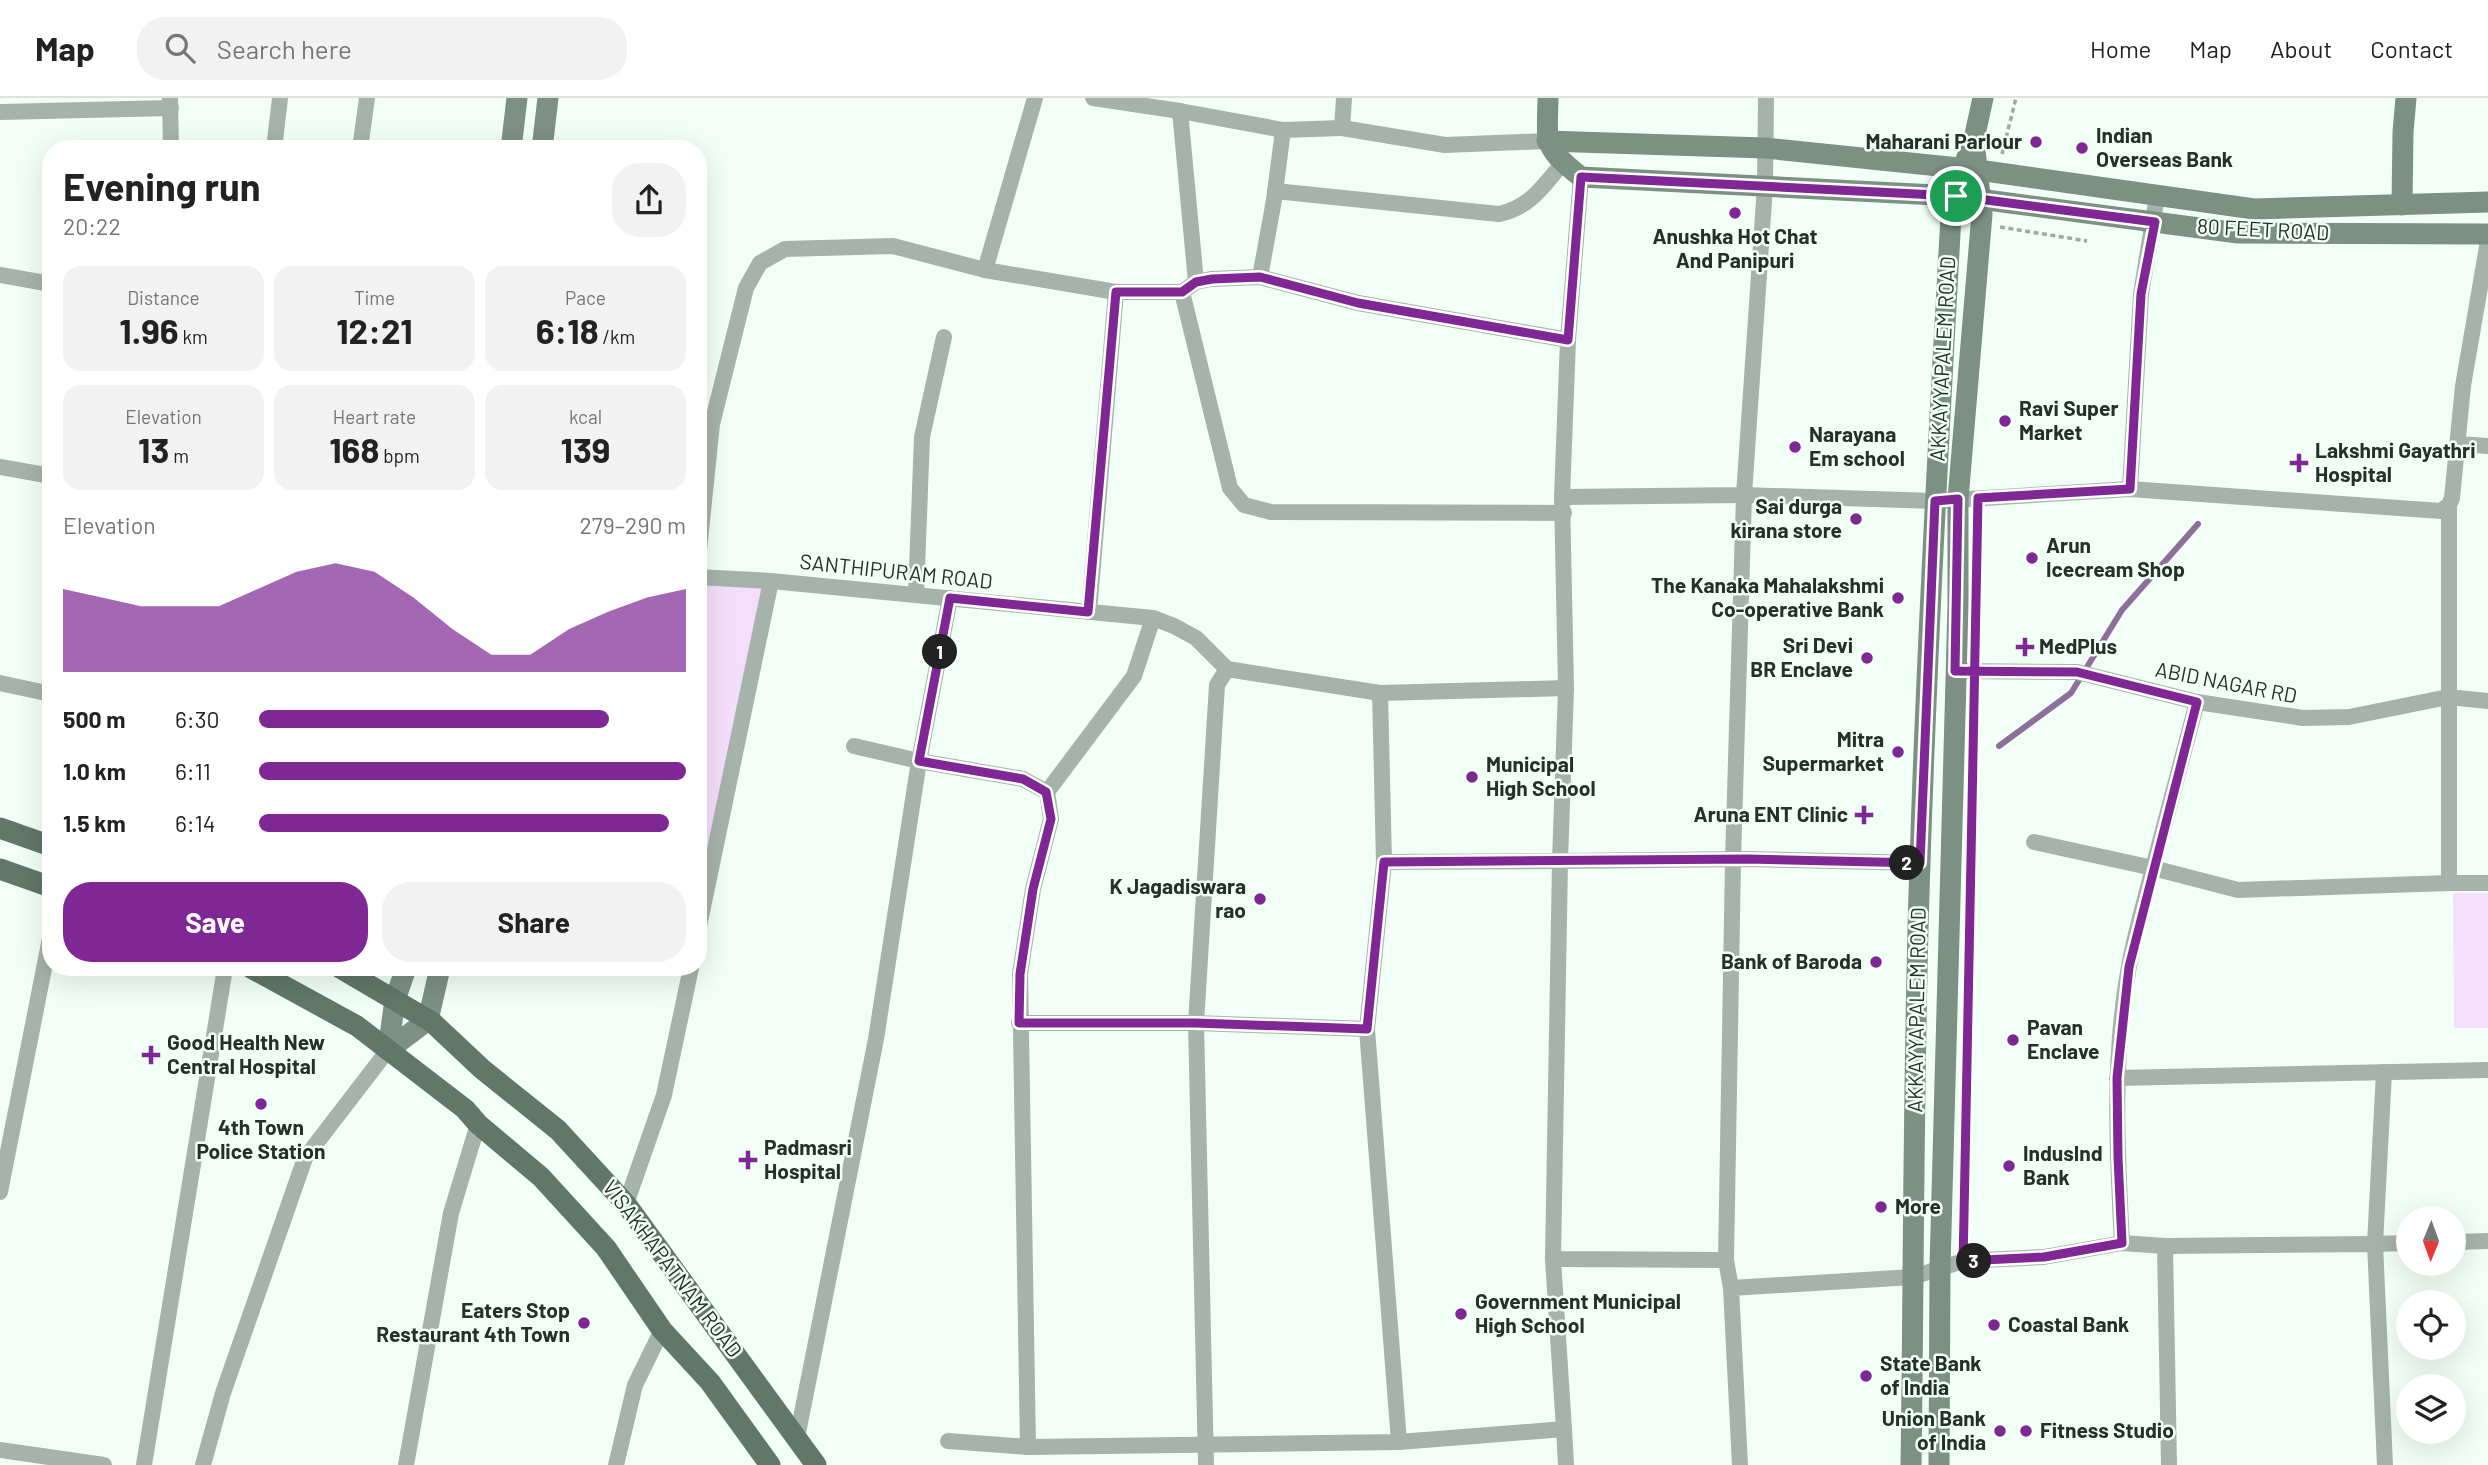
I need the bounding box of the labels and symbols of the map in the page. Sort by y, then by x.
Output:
place label: Indian Overseas Bank [2096,122,2233,171]
place label: Maharani Parlour [1865,128,2022,153]
marker: Maharani Parlour [2028,134,2044,150]
marker: Indian Overseas Bank [2074,140,2090,156]
pin [1926,166,1986,226]
marker: Anushka Hot Chat And Panipuri [1727,205,1743,221]
street label: 80 FEET ROAD [2196,213,2330,244]
place label: Anushka Hot Chat And Panipuri [1653,223,1817,272]
street label: AKKAYYAPALEM ROAD [1924,256,1959,462]
place label: Ravi Super Market [2019,395,2118,444]
marker: Ravi Super Market [1997,413,2013,429]
place label: Narayana Em school [1809,421,1905,470]
place label: Lakshmi Gayathri Hospital [2315,437,2476,486]
marker: Narayana Em school [1787,439,1803,455]
marker: Lakshmi Gayathri Hospital [2289,453,2309,473]
place label: Sai durga kirana store [1730,493,1842,542]
marker: Sai durga kirana store [1848,511,1864,527]
place label: Arun Icecream Shop [2046,532,2185,581]
street label: SANTHIPURAM ROAD [799,548,994,593]
marker: Arun Icecream Shop [2024,550,2040,566]
place label: The Kanaka Mahalakshmi Co-operative Bank [1651,572,1884,621]
marker: The Kanaka Mahalakshmi Co-operative Bank [1890,590,1906,606]
place label: Sri Devi BR Enclave [1750,632,1853,681]
place label: MedPlus [2039,633,2117,658]
pin: 1 [922,634,958,670]
marker: MedPlus [2017,639,2033,655]
marker: Sri Devi BR Enclave [1859,650,1875,666]
street label: ABID NAGAR RD [2153,656,2299,708]
place label: Mitra Supermarket [1763,726,1884,775]
marker: Mitra Supermarket [1890,744,1906,760]
place label: Municipal High School [1486,751,1596,800]
marker: Municipal High School [1464,769,1480,785]
place label: Aruna ENT Clinic [1694,801,1848,826]
marker: Aruna ENT Clinic [1854,805,1874,825]
pin: 2 [1890,846,1924,880]
place label: K Jagadiswara rao [1110,873,1246,922]
marker: K Jagadiswara rao [1252,891,1268,907]
street label: AKKAYYAPALEM ROAD [1901,907,1930,1113]
place label: Bank of Baroda [1721,948,1862,973]
marker: Bank of Baroda [1868,954,1884,970]
place label: Pavan Enclave [2027,1014,2100,1063]
place label: Good Health New Central Hospital [167,1029,325,1078]
marker: Pavan Enclave [2005,1032,2021,1048]
marker: Good Health New Central Hospital [141,1045,161,1065]
marker: 4th Town Police Station [253,1096,269,1112]
place label: 4th Town Police Station [197,1114,325,1163]
place label: Padmasri Hospital [764,1134,852,1183]
place label: IndusInd Bank [2023,1140,2103,1189]
marker: Padmasri Hospital [738,1150,758,1170]
marker: IndusInd Bank [2001,1158,2017,1174]
street label: VISAKHAPATNAM ROAD [598,1175,748,1362]
place label: More [1895,1193,1941,1218]
marker: More [1873,1199,1889,1215]
north arrow [2396,1206,2466,1276]
pin: 3 [1956,1244,1992,1278]
place label: Government Municipal High School [1475,1288,1681,1337]
place label: Eaters Stop Restaurant 4th Town [376,1297,570,1346]
marker: Government Municipal High School [1453,1306,1469,1322]
place label: Coastal Bank [2008,1311,2129,1336]
marker: Eaters Stop Restaurant 4th Town [576,1315,592,1331]
marker: Coastal Bank [1986,1317,2002,1333]
place label: State Bank of India [1880,1350,1982,1399]
marker: State Bank of India [1858,1368,1874,1384]
place label: Union Bank of India [1882,1405,1986,1454]
place label: Fitness Studio [2040,1417,2174,1442]
marker: Union Bank of India [1992,1423,2008,1439]
marker: Fitness Studio [2018,1423,2034,1439]

